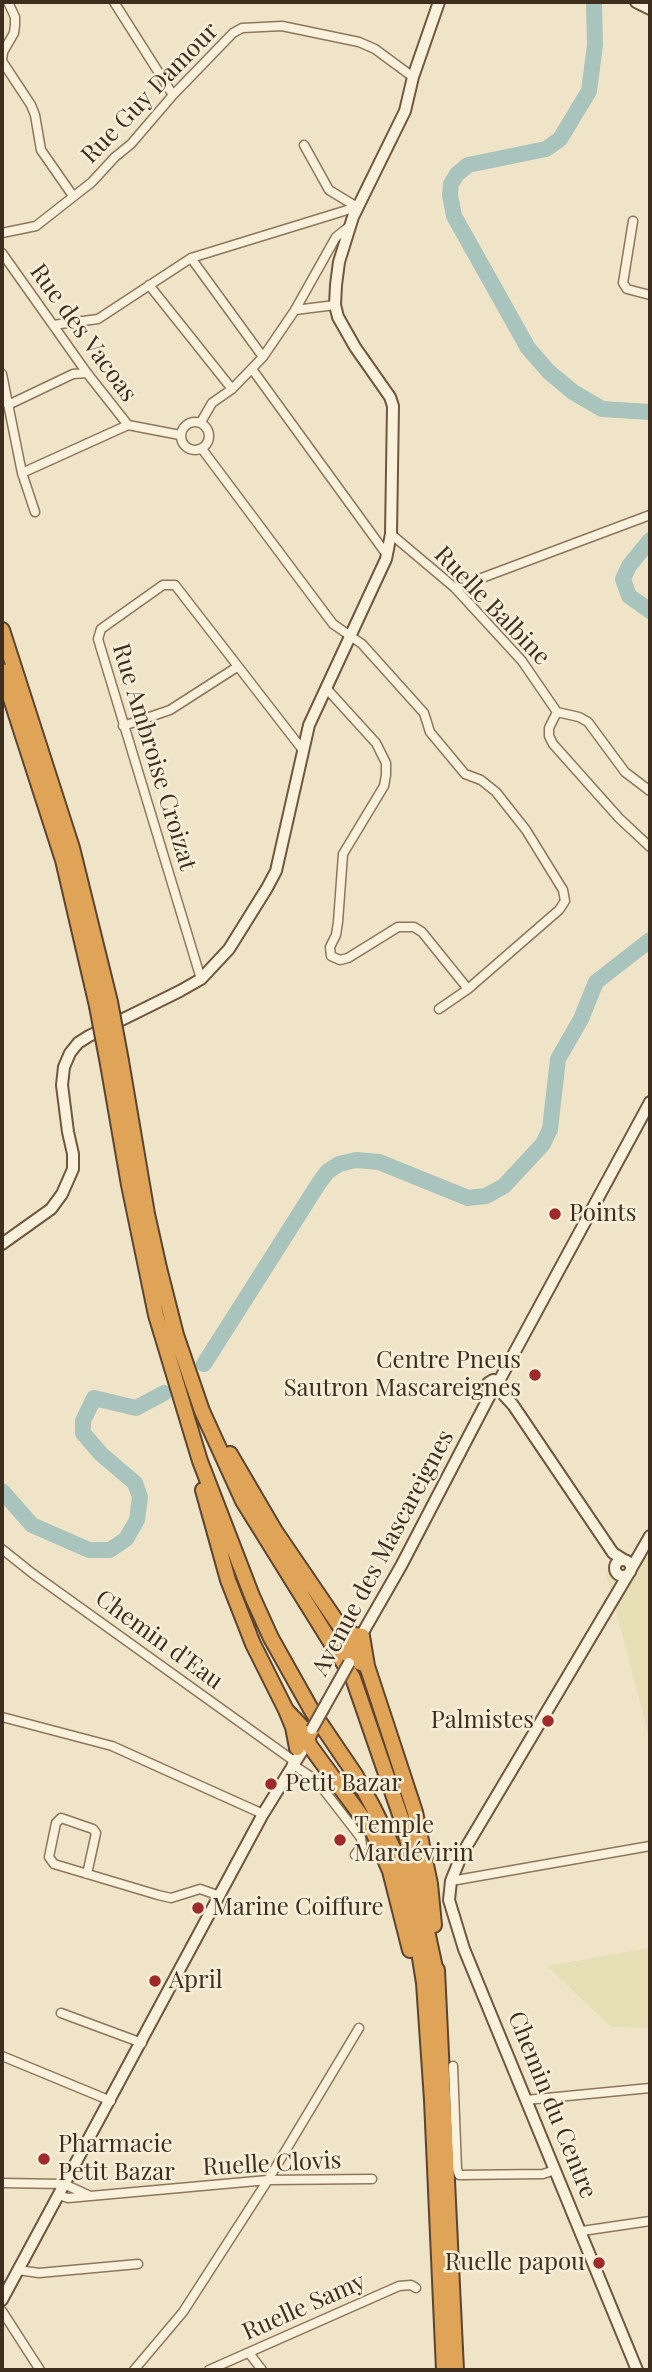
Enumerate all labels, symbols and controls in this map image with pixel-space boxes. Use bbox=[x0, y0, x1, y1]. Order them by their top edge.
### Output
street label: Rue Guy Damour bbox=[75, 17, 225, 169]
street label: Rue des Vacoas bbox=[23, 258, 143, 408]
street label: Ruelle Balbine bbox=[428, 541, 556, 671]
street label: Rue Ambroise Croizat bbox=[106, 640, 202, 874]
place label: Points bbox=[569, 1200, 637, 1228]
marker: Points bbox=[547, 1206, 563, 1222]
place label: Centre Pneus Sautron Mascareignes bbox=[284, 1347, 521, 1403]
marker: Centre Pneus Sautron Mascareignes bbox=[527, 1367, 543, 1383]
street label: Avenue des Mascareignes bbox=[306, 1425, 460, 1681]
street label: Chemin d'Eau bbox=[90, 1584, 228, 1696]
place label: Palmistes bbox=[431, 1707, 534, 1735]
marker: Palmistes bbox=[540, 1713, 556, 1729]
place label: Petit Bazar bbox=[285, 1770, 402, 1798]
marker: Petit Bazar bbox=[263, 1776, 279, 1792]
place label: Temple Mardévirin bbox=[354, 1812, 474, 1868]
marker: Temple Mardévirin bbox=[332, 1832, 348, 1848]
place label: Marine Coiffure bbox=[212, 1894, 384, 1922]
marker: Marine Coiffure bbox=[190, 1900, 206, 1916]
place label: April bbox=[169, 1967, 223, 1995]
marker: April bbox=[147, 1973, 163, 1989]
street label: Chemin du Centre bbox=[501, 2007, 603, 2203]
place label: Pharmacie Petit Bazar bbox=[58, 2131, 175, 2187]
street label: Ruelle Clovis bbox=[202, 2146, 342, 2182]
marker: Pharmacie Petit Bazar bbox=[36, 2151, 52, 2167]
place label: Ruelle papou bbox=[445, 2249, 585, 2277]
marker: Ruelle papou bbox=[591, 2255, 607, 2271]
street label: Ruelle Samy bbox=[238, 2267, 370, 2347]

